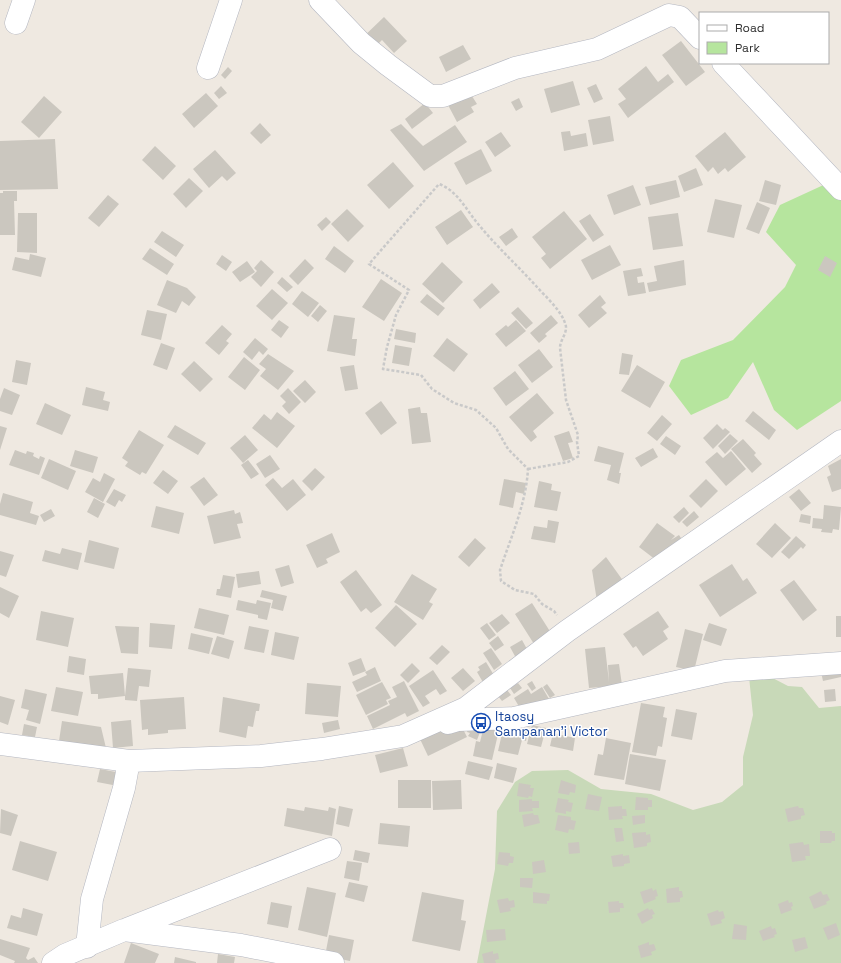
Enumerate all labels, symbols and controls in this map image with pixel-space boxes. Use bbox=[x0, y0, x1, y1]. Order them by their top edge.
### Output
legend bbox=[699, 12, 829, 64]
text: Road bbox=[735, 20, 764, 36]
text: Park bbox=[735, 40, 760, 56]
place label: Itaosy Sampanan'i Victor bbox=[495, 708, 608, 740]
bus stop icon: Itaosy Sampanan'i Victor bbox=[470, 712, 492, 734]

